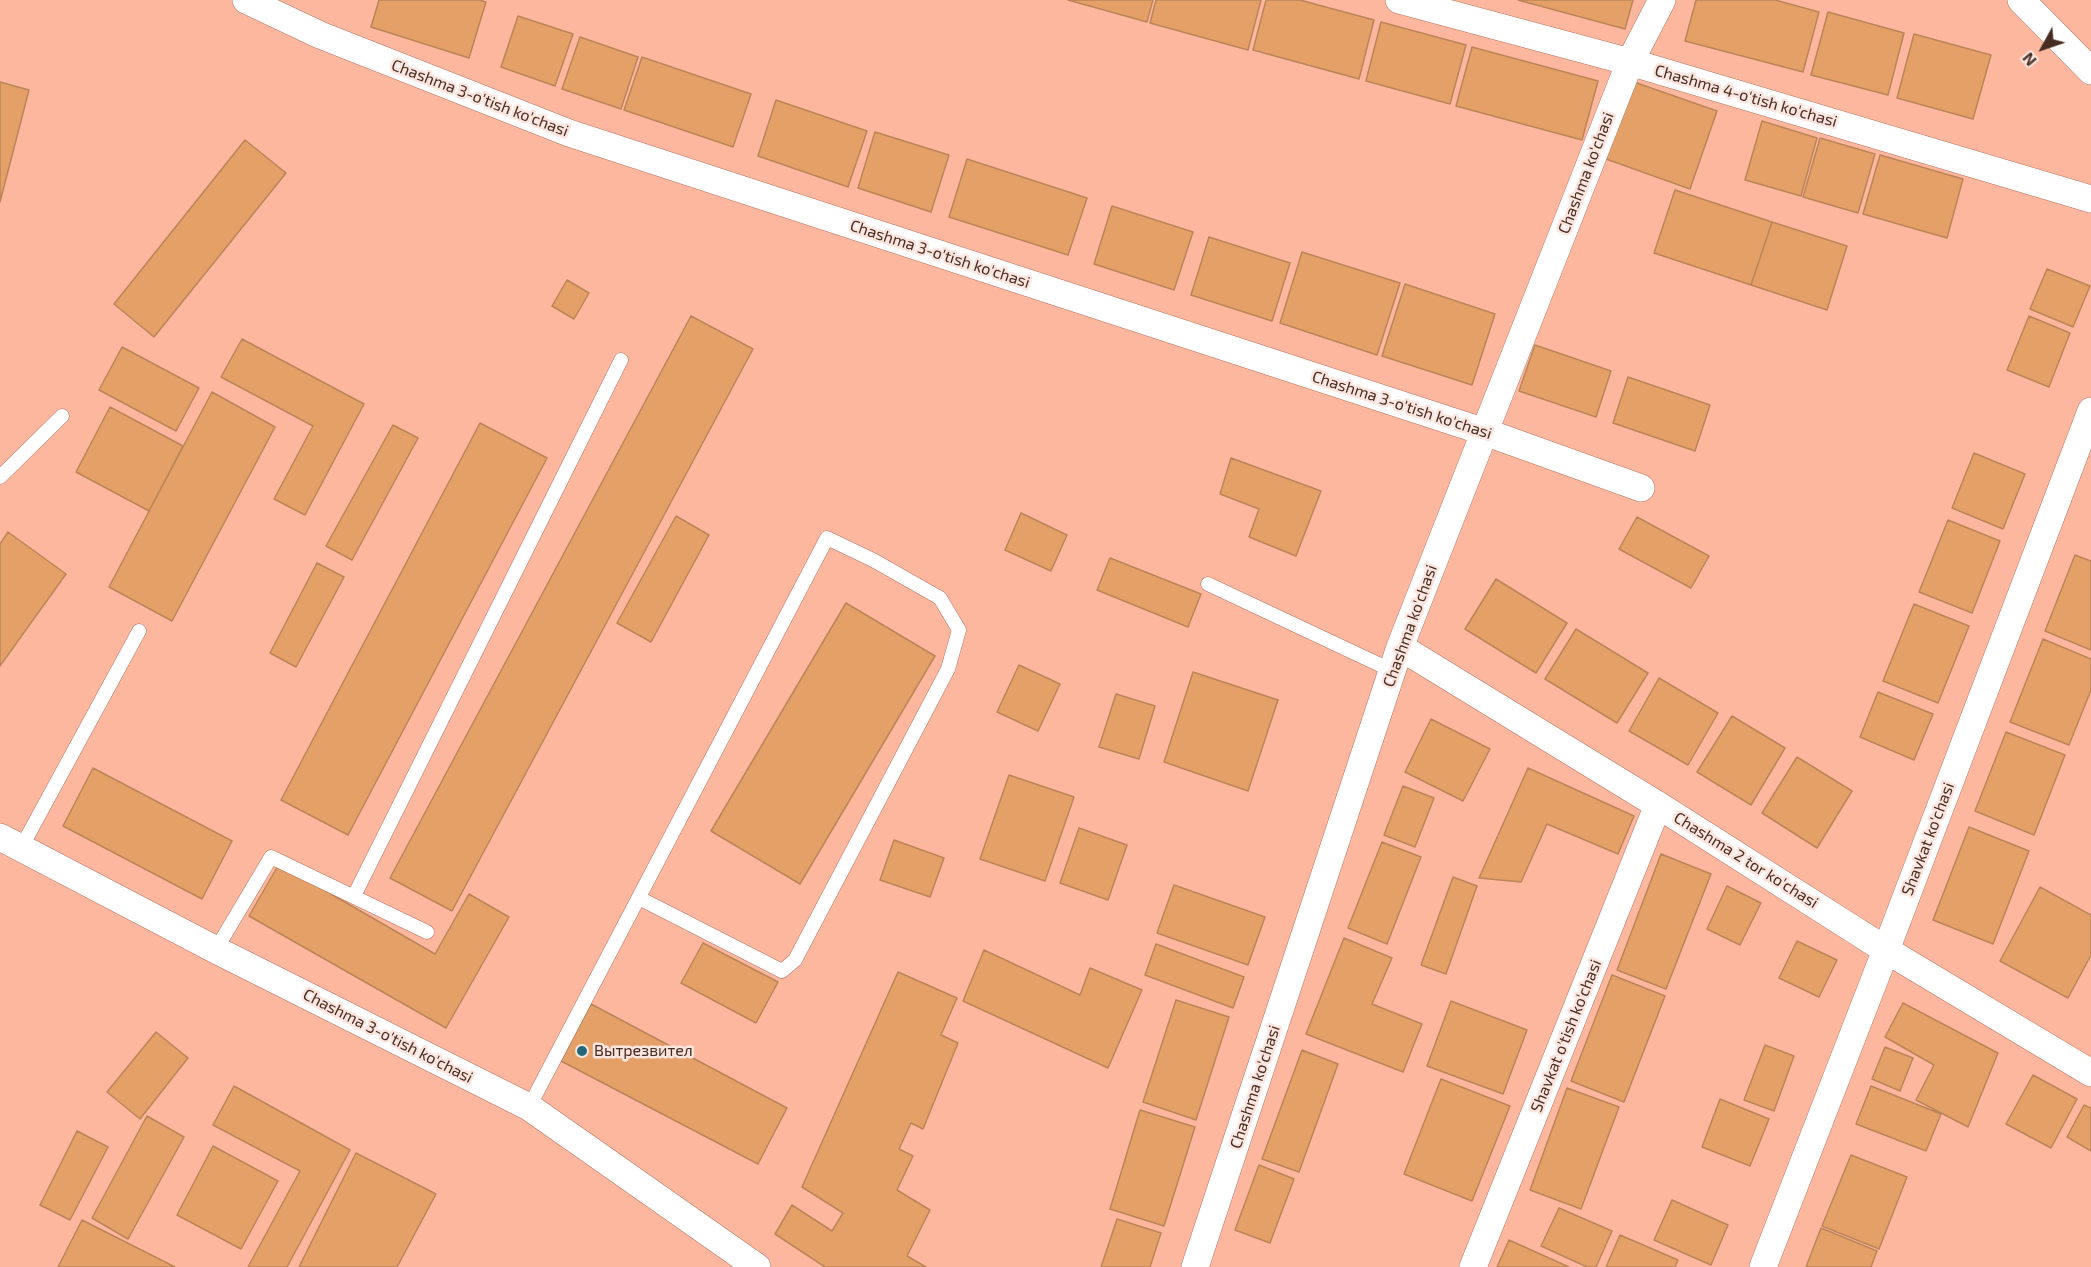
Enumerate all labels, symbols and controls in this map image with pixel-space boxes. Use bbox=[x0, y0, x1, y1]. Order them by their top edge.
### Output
north arrow bbox=[2013, 18, 2073, 78]
text: N bbox=[2018, 49, 2040, 70]
street label: Chashma 3-o'tish ko'chasi bbox=[389, 55, 571, 141]
street label: Chashma 4-o'tish ko'chasi bbox=[1653, 61, 1839, 131]
street label: Chashma ko'chasi bbox=[1554, 109, 1618, 237]
street label: Chashma 3-o'tish ko'chasi bbox=[848, 216, 1032, 292]
street label: Chashma 3-o'tish ko'chasi bbox=[1310, 367, 1494, 443]
street label: Chashma ko'chasi bbox=[1379, 562, 1441, 690]
street label: Shavkat ko'chasi bbox=[1898, 780, 1958, 898]
street label: Chashma 2 tor ko'chasi bbox=[1670, 808, 1822, 912]
street label: Shavkat o'tish ko'chasi bbox=[1527, 957, 1605, 1115]
street label: Chashma 3-o'tish ko'chasi bbox=[300, 985, 476, 1087]
street label: Chashma ko'chasi bbox=[1226, 1023, 1284, 1151]
place label: Вытрезвител bbox=[594, 1041, 693, 1061]
marker: Вытрезвител bbox=[575, 1044, 589, 1058]

